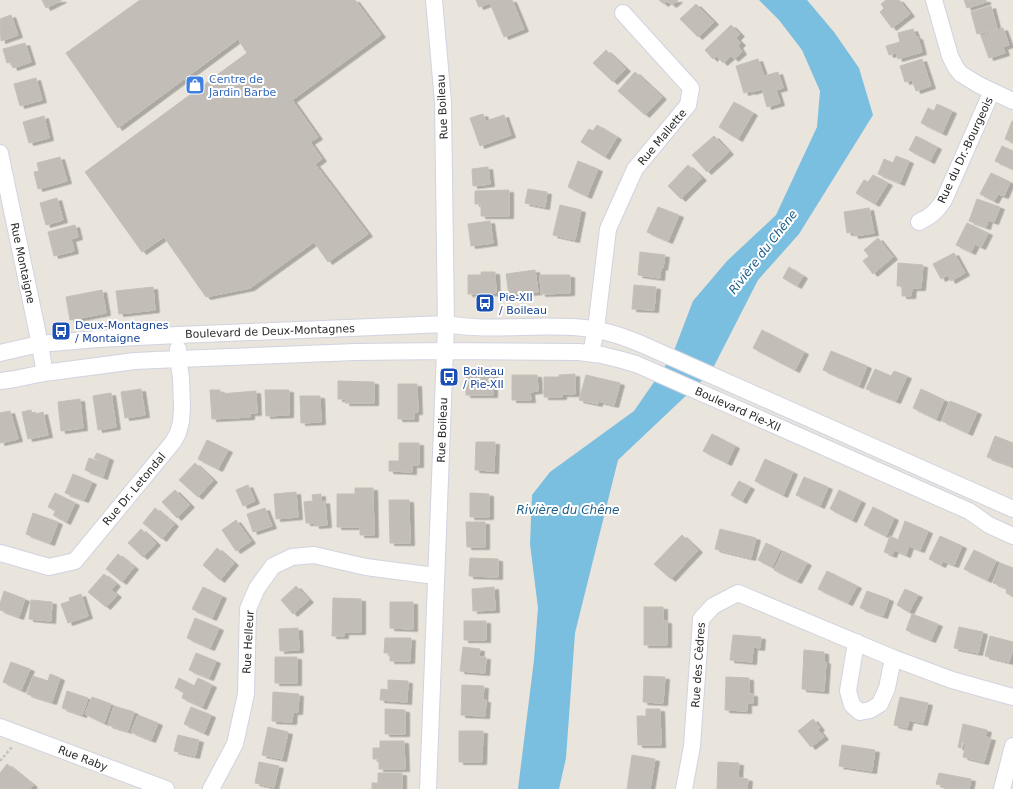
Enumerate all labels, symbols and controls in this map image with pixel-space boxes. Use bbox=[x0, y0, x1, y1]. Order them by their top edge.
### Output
place label: Centre de Jardin Barbe bbox=[208, 73, 277, 99]
shop icon: Centre de Jardin Barbe bbox=[184, 74, 206, 96]
street label: Rue Boileau bbox=[434, 74, 451, 140]
street label: Rue du Dr.-Bourgeois bbox=[935, 95, 996, 205]
street label: Rue Mallette bbox=[635, 107, 690, 168]
water label: Rivière du Chêne bbox=[726, 207, 800, 297]
street label: Rue Montaigne bbox=[8, 221, 37, 305]
place label: Pie-XII / Boileau bbox=[499, 291, 547, 317]
bus stop icon: Pie-XII / Boileau bbox=[474, 292, 496, 314]
place label: Deux-Montagnes / Montaigne bbox=[75, 319, 169, 345]
bus stop icon: Deux-Montagnes / Montaigne bbox=[50, 320, 72, 342]
street label: Boulevard de Deux-Montagnes bbox=[185, 322, 355, 341]
place label: Boileau / Pie-XII bbox=[463, 365, 504, 391]
bus stop icon: Boileau / Pie-XII bbox=[438, 366, 460, 388]
street label: Boulevard Pie-XII bbox=[693, 385, 783, 434]
street label: Rue Boileau bbox=[435, 397, 450, 463]
street label: Rue Dr. Letondal bbox=[100, 450, 169, 528]
water label: Rivière du Chêne bbox=[516, 503, 620, 517]
street label: Rue Helleur bbox=[240, 609, 257, 674]
street label: Rue des Cèdres bbox=[689, 622, 708, 708]
street label: Rue Raby bbox=[56, 743, 110, 774]

